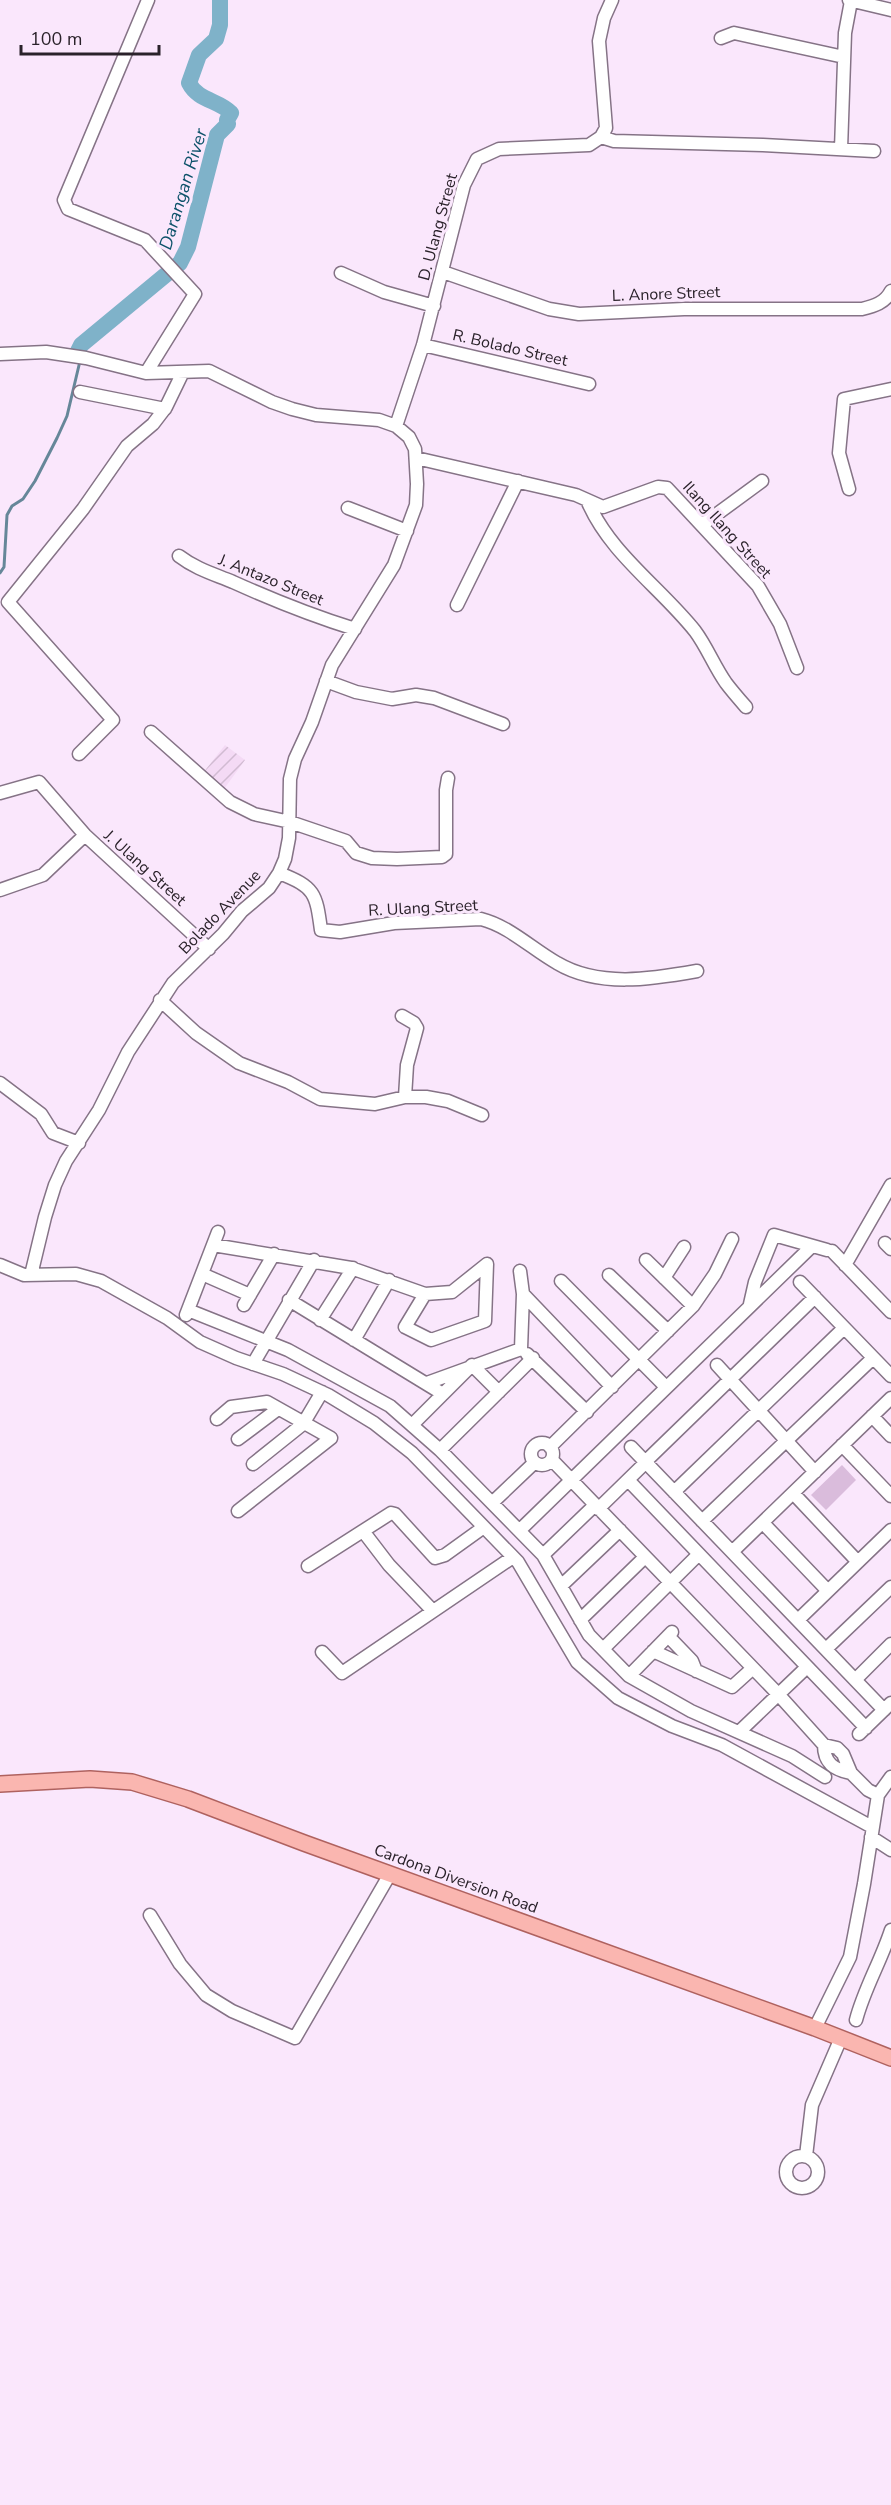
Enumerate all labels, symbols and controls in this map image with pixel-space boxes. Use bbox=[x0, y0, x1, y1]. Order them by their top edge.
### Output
scale bar bbox=[21, 18, 159, 56]
text: 100 m bbox=[30, 27, 82, 51]
water label: Darangan River bbox=[153, 125, 213, 252]
street label: D. Ulang Street bbox=[413, 171, 463, 283]
street label: L. Anore Street bbox=[612, 281, 721, 307]
street label: R. Bolado Street bbox=[450, 324, 570, 372]
street label: Ilang Ilang Street bbox=[678, 477, 777, 584]
street label: J. Antazo Street bbox=[214, 549, 327, 611]
street label: J. Ulang Street bbox=[98, 824, 191, 911]
street label: Bolado Avenue bbox=[174, 865, 266, 959]
street label: R. Ulang Street bbox=[368, 894, 479, 922]
street label: Cardona Diversion Road bbox=[371, 1839, 541, 1919]

